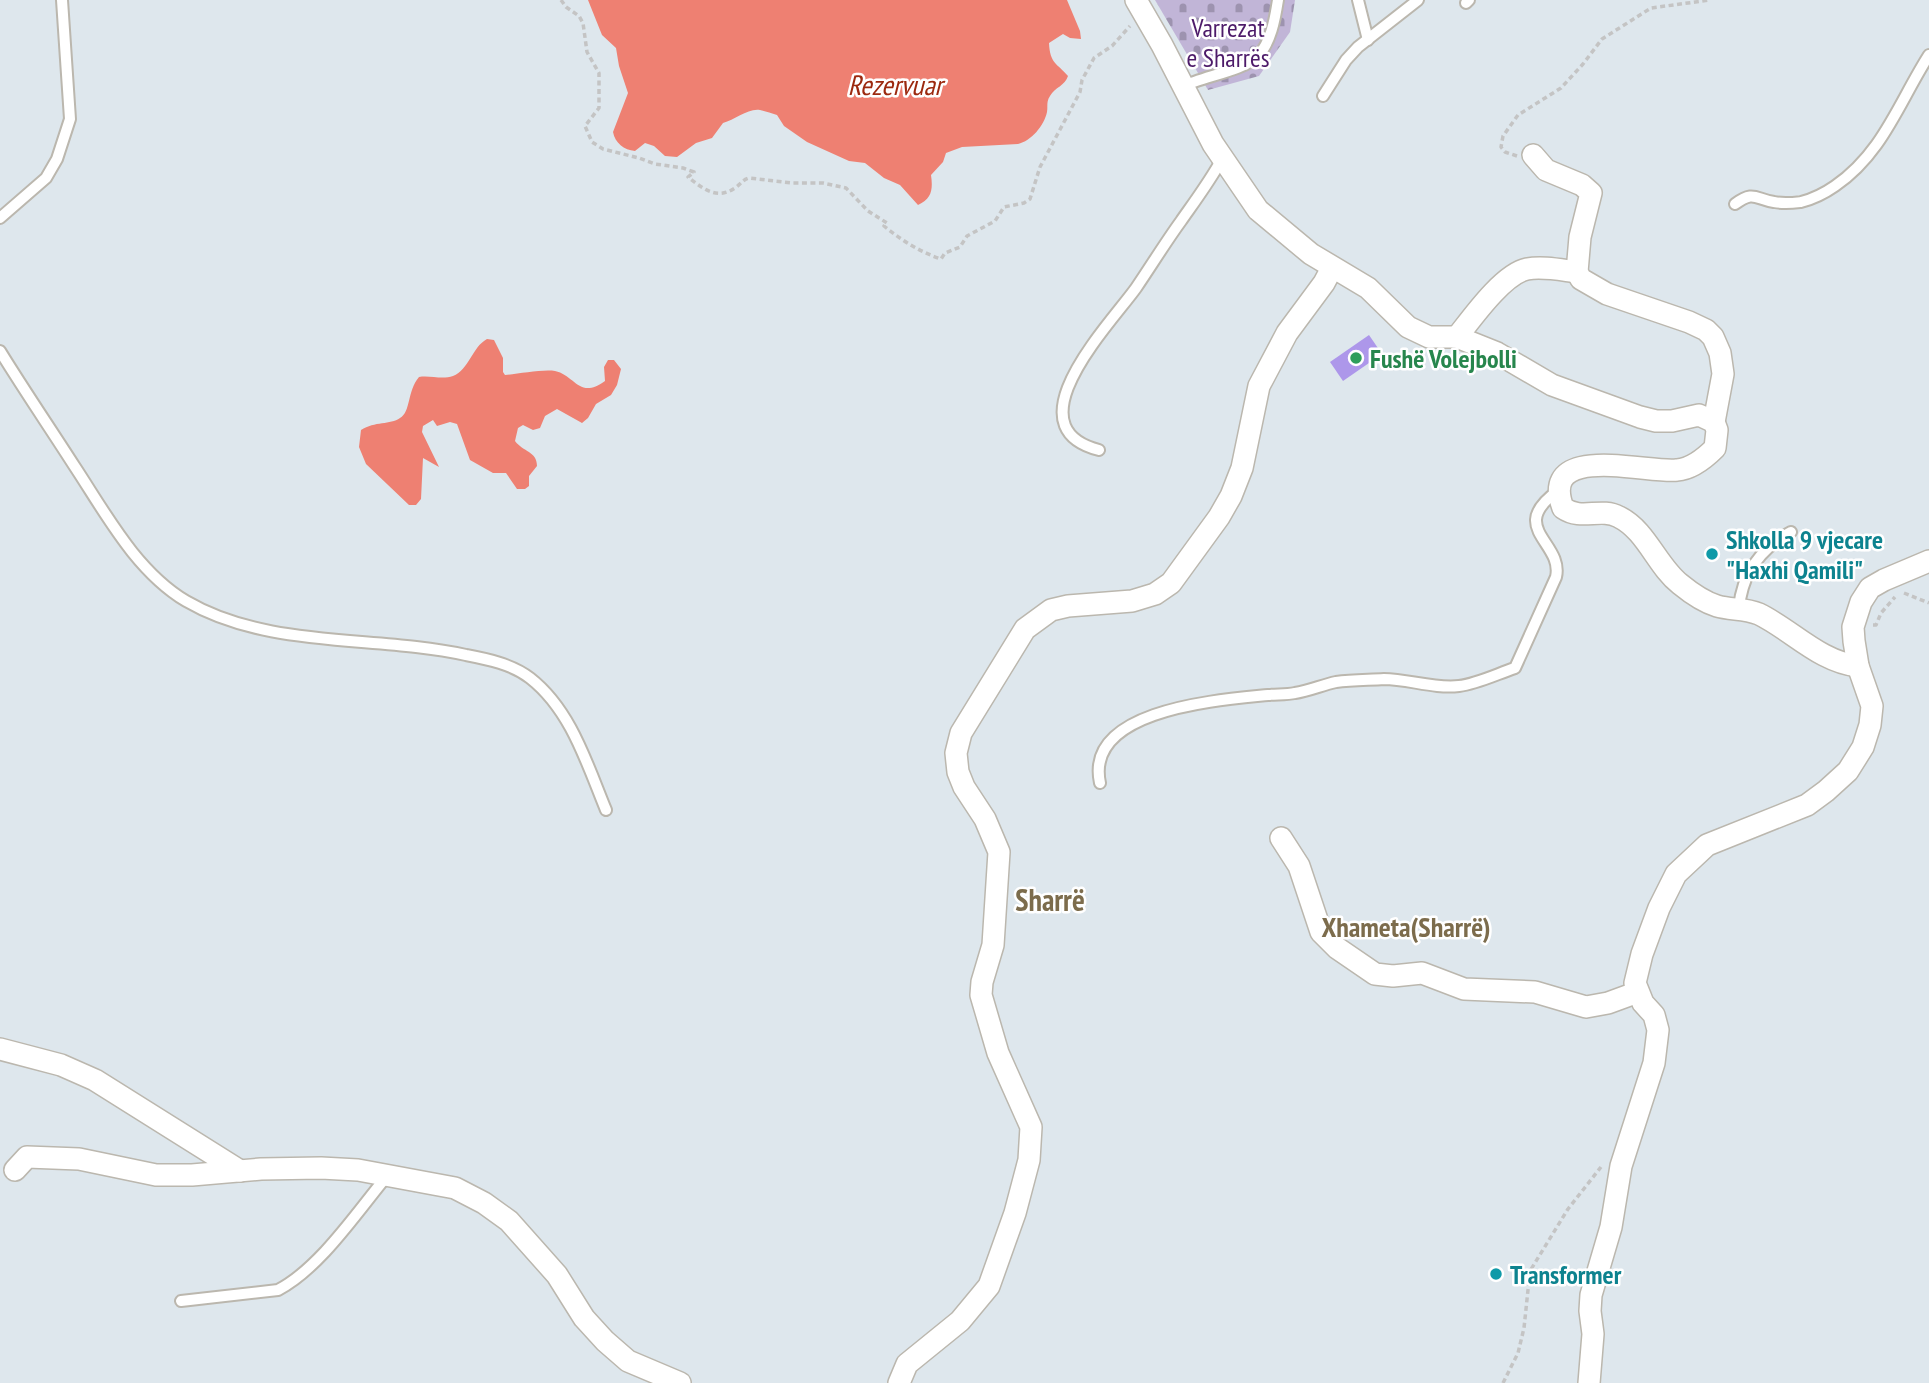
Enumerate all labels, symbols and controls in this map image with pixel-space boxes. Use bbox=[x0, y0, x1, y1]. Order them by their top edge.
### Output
park label: Varrezat e Sharrës bbox=[1187, 11, 1270, 74]
water label: Rezervuar bbox=[848, 66, 947, 103]
place label: Fushë Volejbolli bbox=[1370, 342, 1517, 375]
marker: Fushë Volejbolli bbox=[1348, 350, 1364, 366]
place label: Shkolla 9 vjecare "Haxhi Qamili" bbox=[1726, 523, 1883, 586]
marker: Shkolla 9 vjecare "Haxhi Qamili" bbox=[1704, 546, 1720, 562]
district label: Sharrë bbox=[1015, 880, 1085, 919]
district label: Xhameta(Sharrë) bbox=[1321, 908, 1491, 945]
place label: Transformer bbox=[1510, 1258, 1622, 1291]
marker: Transformer bbox=[1488, 1266, 1504, 1282]

